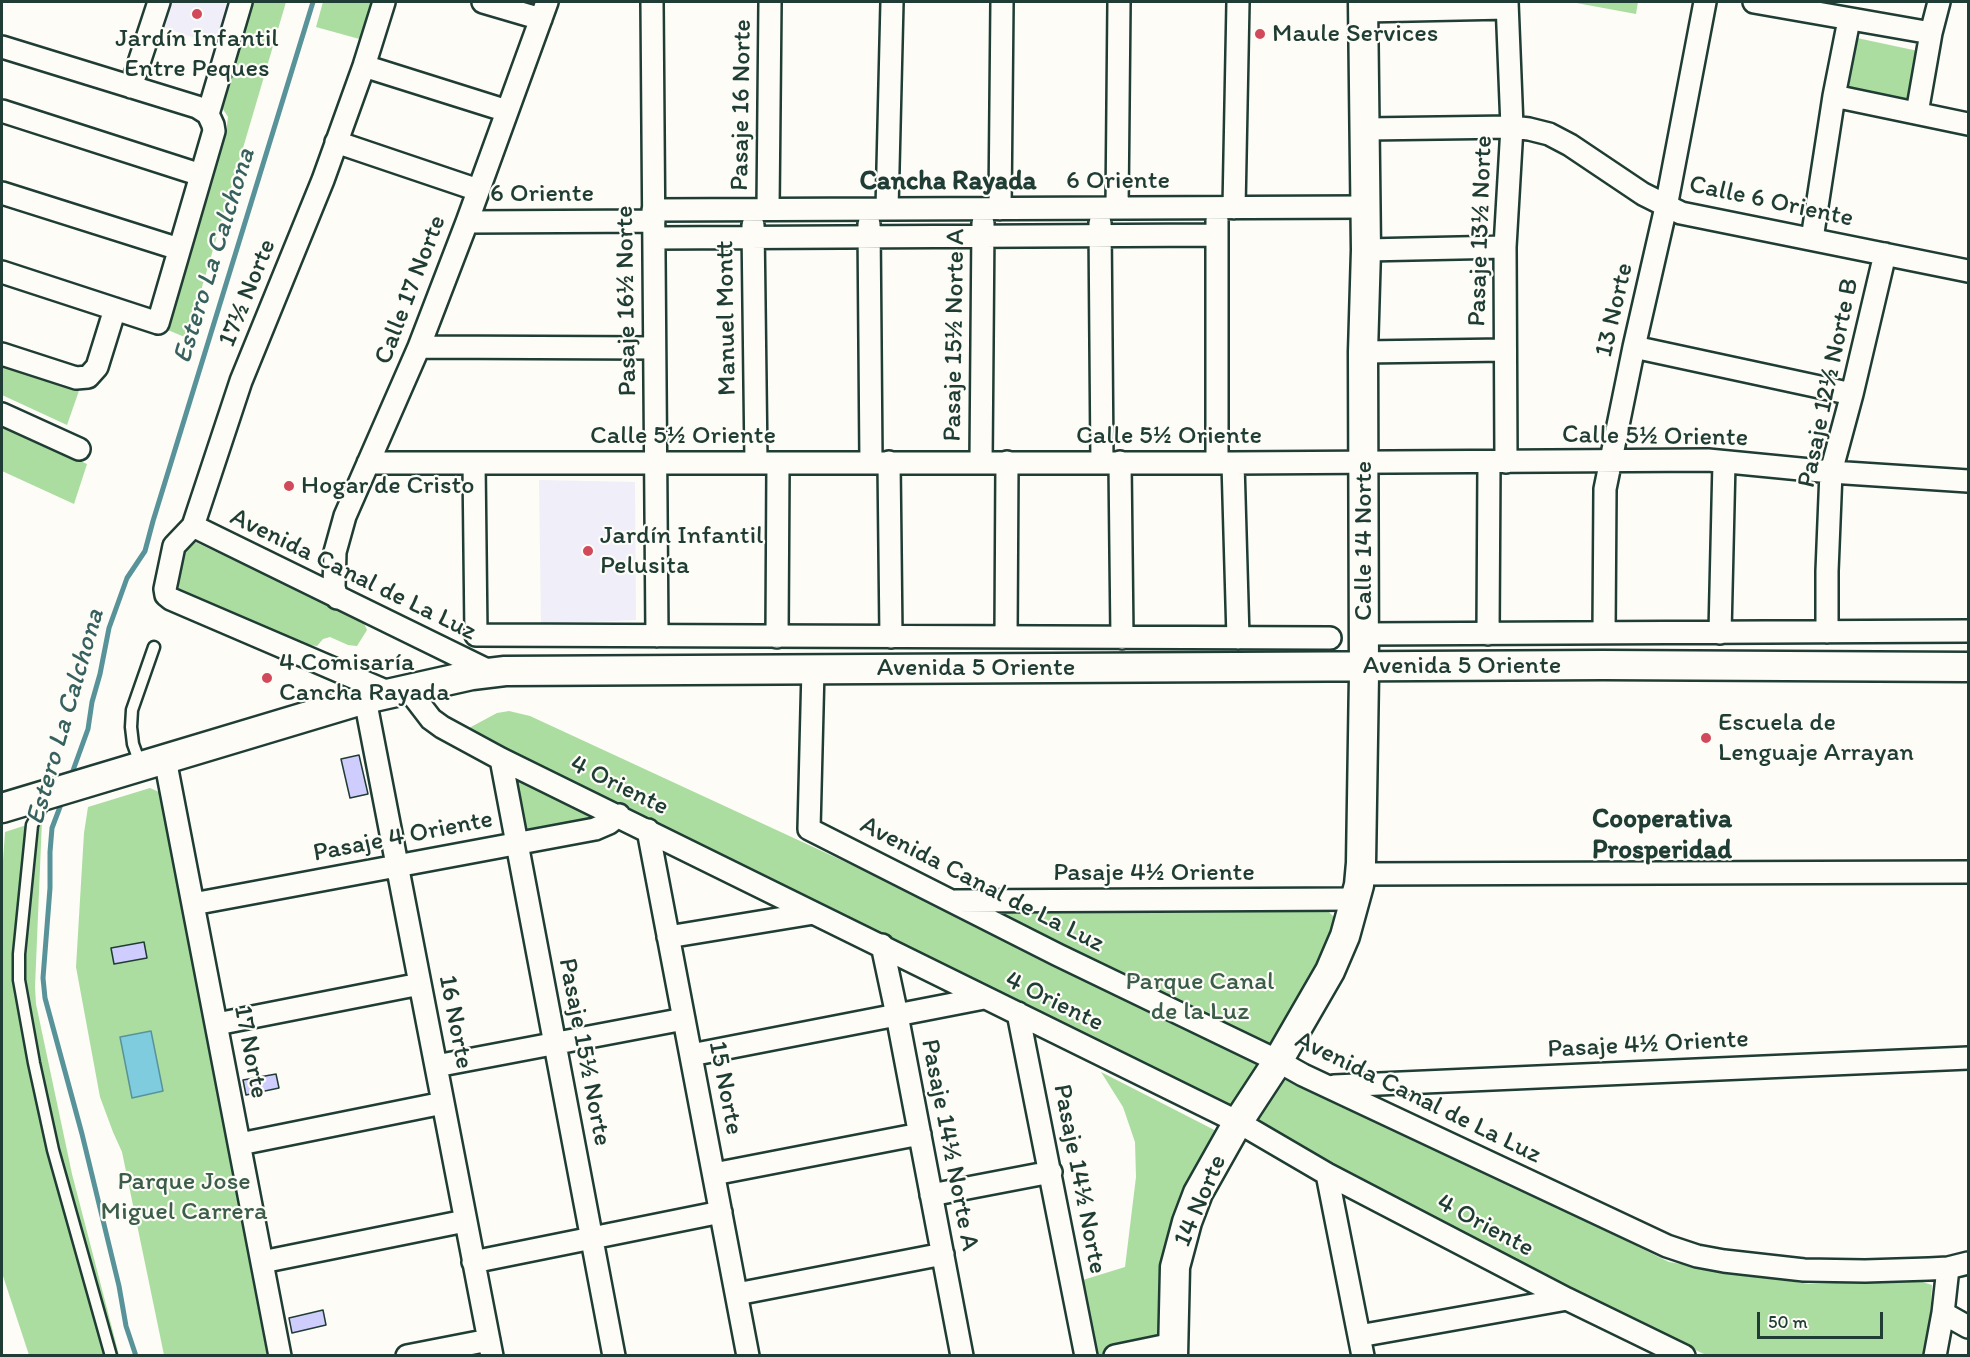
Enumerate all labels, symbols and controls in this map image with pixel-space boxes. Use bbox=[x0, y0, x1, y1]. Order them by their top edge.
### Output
marker: Jardín Infantil Entre Peques bbox=[190, 7, 204, 21]
place label: Maule Services bbox=[1272, 18, 1438, 50]
street label: Pasaje 16 Norte bbox=[725, 19, 759, 191]
place label: Jardín Infantil Entre Peques bbox=[115, 23, 279, 84]
marker: Maule Services bbox=[1253, 27, 1267, 41]
street label: Pasaje 13½ Norte bbox=[1462, 135, 1500, 327]
water label: Estero La Calchona bbox=[167, 145, 263, 367]
street label: 6 Oriente bbox=[1066, 165, 1170, 197]
district label: Cancha Rayada bbox=[859, 166, 1037, 198]
street label: Calle 6 Oriente bbox=[1686, 169, 1856, 235]
street label: 6 Oriente bbox=[490, 178, 594, 210]
street label: Pasaje 16½ Norte bbox=[610, 205, 644, 397]
street label: Calle 17 Norte bbox=[368, 211, 454, 369]
street label: Pasaje 15½ Norte A bbox=[938, 228, 972, 442]
street label: 17½ Norte bbox=[212, 235, 284, 351]
street label: Manuel Montt bbox=[710, 240, 744, 396]
street label: 13 Norte bbox=[1589, 260, 1641, 360]
street label: Pasaje 12½ Norte B bbox=[1792, 275, 1866, 491]
street label: Calle 5½ Oriente bbox=[590, 420, 776, 452]
street label: Calle 5½ Oriente bbox=[1076, 420, 1262, 452]
street label: Calle 5½ Oriente bbox=[1562, 420, 1748, 454]
street label: Calle 14 Norte bbox=[1348, 461, 1380, 621]
place label: Hogar de Cristo bbox=[301, 470, 475, 502]
marker: Hogar de Cristo bbox=[282, 479, 296, 493]
street label: Avenida Canal de La Luz bbox=[225, 502, 481, 648]
place label: Jardín Infantil Pelusita bbox=[600, 520, 763, 582]
marker: Jardín Infantil Pelusita bbox=[581, 544, 595, 558]
water label: Estero La Calchona bbox=[20, 605, 112, 829]
place label: 4 Comisaría Cancha Rayada bbox=[279, 647, 450, 708]
street label: Avenida 5 Oriente bbox=[1363, 650, 1561, 682]
street label: Avenida 5 Oriente bbox=[877, 652, 1075, 684]
marker: 4 Comisaría Cancha Rayada bbox=[260, 671, 274, 685]
place label: Escuela de Lenguaje Arrayan bbox=[1718, 707, 1914, 768]
marker: Escuela de Lenguaje Arrayan bbox=[1699, 731, 1713, 745]
street label: 4 Oriente bbox=[565, 749, 673, 823]
street label: Pasaje 4 Oriente bbox=[310, 804, 496, 870]
district label: Cooperativa Prosperidad bbox=[1592, 804, 1732, 867]
street label: Avenida Canal de La Luz bbox=[855, 810, 1109, 960]
street label: Pasaje 4½ Oriente bbox=[1053, 857, 1255, 889]
street label: Pasaje 15½ Norte bbox=[550, 955, 618, 1149]
street label: 4 Oriente bbox=[1000, 965, 1108, 1039]
park label: Parque Canal de la Luz bbox=[1126, 966, 1274, 1028]
street label: 16 Norte bbox=[431, 972, 479, 1072]
street label: 17 Norte bbox=[226, 1003, 274, 1101]
street label: Pasaje 4½ Oriente bbox=[1546, 1024, 1750, 1066]
street label: Avenida Canal de La Luz bbox=[1290, 1025, 1546, 1171]
street label: Pasaje 14½ Norte A bbox=[913, 1036, 985, 1254]
street label: 15 Norte bbox=[701, 1038, 749, 1138]
street label: Pasaje 14½ Norte bbox=[1045, 1081, 1113, 1277]
street label: 14 Norte bbox=[1168, 1150, 1234, 1252]
park label: Parque Jose Miguel Carrera bbox=[101, 1166, 267, 1228]
street label: 4 Oriente bbox=[1431, 1187, 1539, 1265]
scale bar bbox=[1760, 1300, 1886, 1338]
text: 50 m bbox=[1768, 1311, 1808, 1333]

